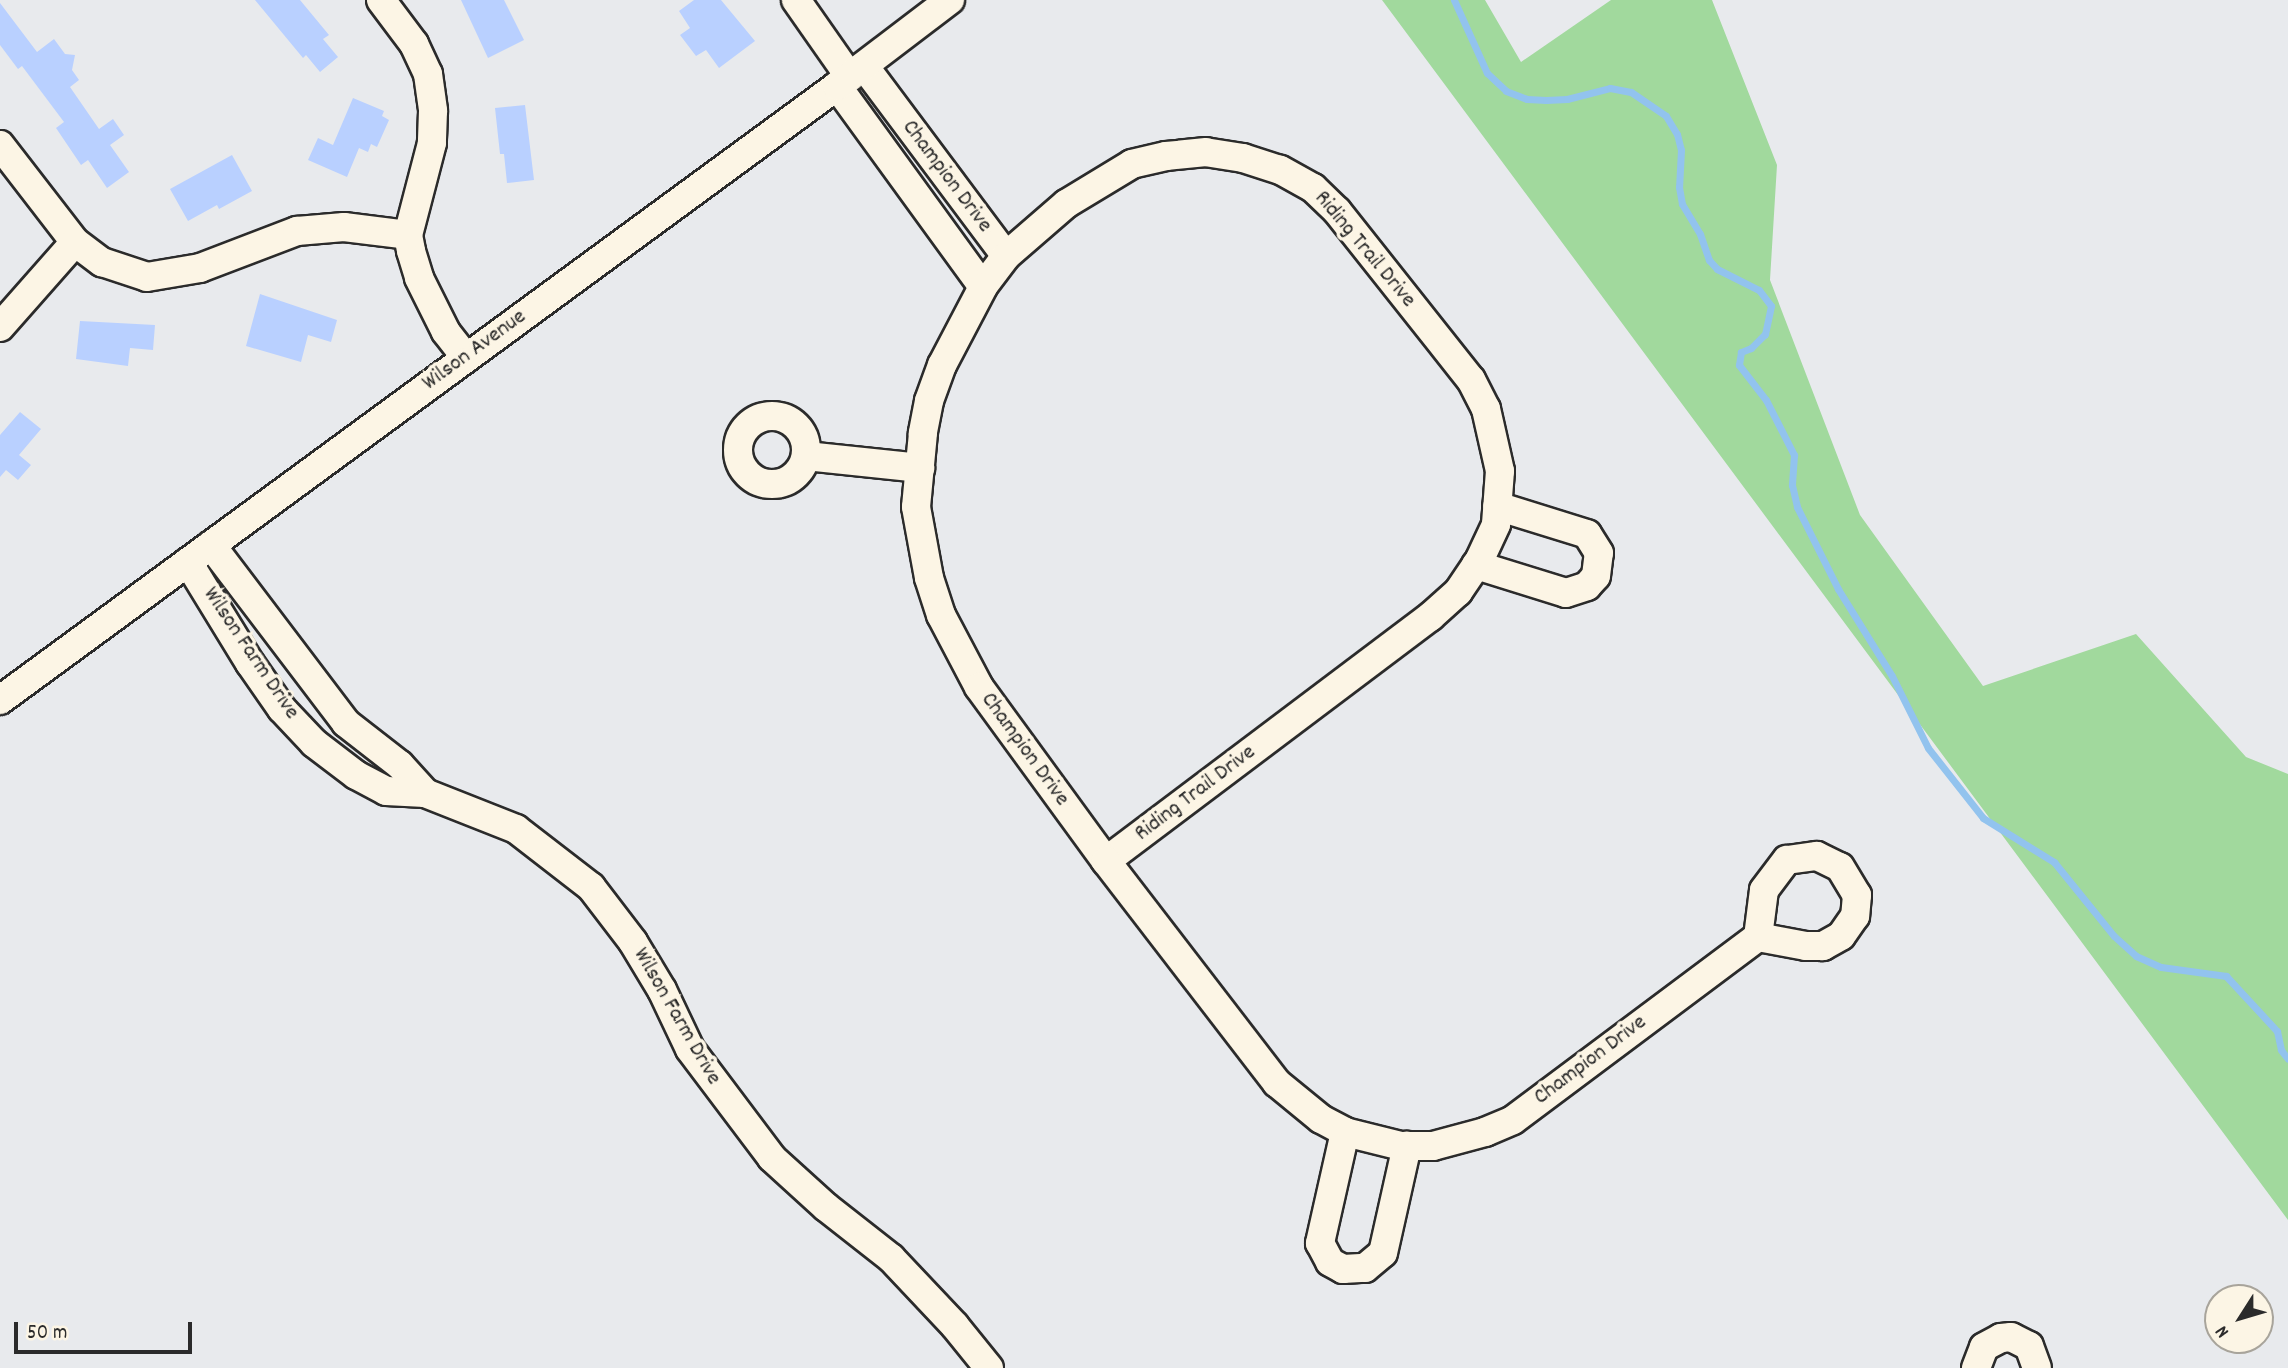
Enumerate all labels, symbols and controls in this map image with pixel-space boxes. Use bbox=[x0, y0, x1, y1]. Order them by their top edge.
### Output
street label: Champion Drive bbox=[895, 115, 997, 239]
street label: Riding Trail Drive bbox=[1307, 186, 1421, 314]
street label: Wilson Avenue bbox=[418, 304, 532, 398]
street label: Wilson Farm Drive bbox=[196, 583, 304, 725]
street label: Champion Drive bbox=[974, 688, 1074, 812]
street label: Riding Trail Drive bbox=[1130, 740, 1262, 848]
street label: Wilson Farm Drive bbox=[626, 944, 726, 1090]
street label: Champion Drive bbox=[1529, 1010, 1653, 1112]
north arrow bbox=[2204, 1284, 2274, 1354]
scale bar bbox=[18, 1308, 196, 1352]
text: 50 m bbox=[27, 1319, 67, 1349]
text: N bbox=[2210, 1319, 2237, 1343]

